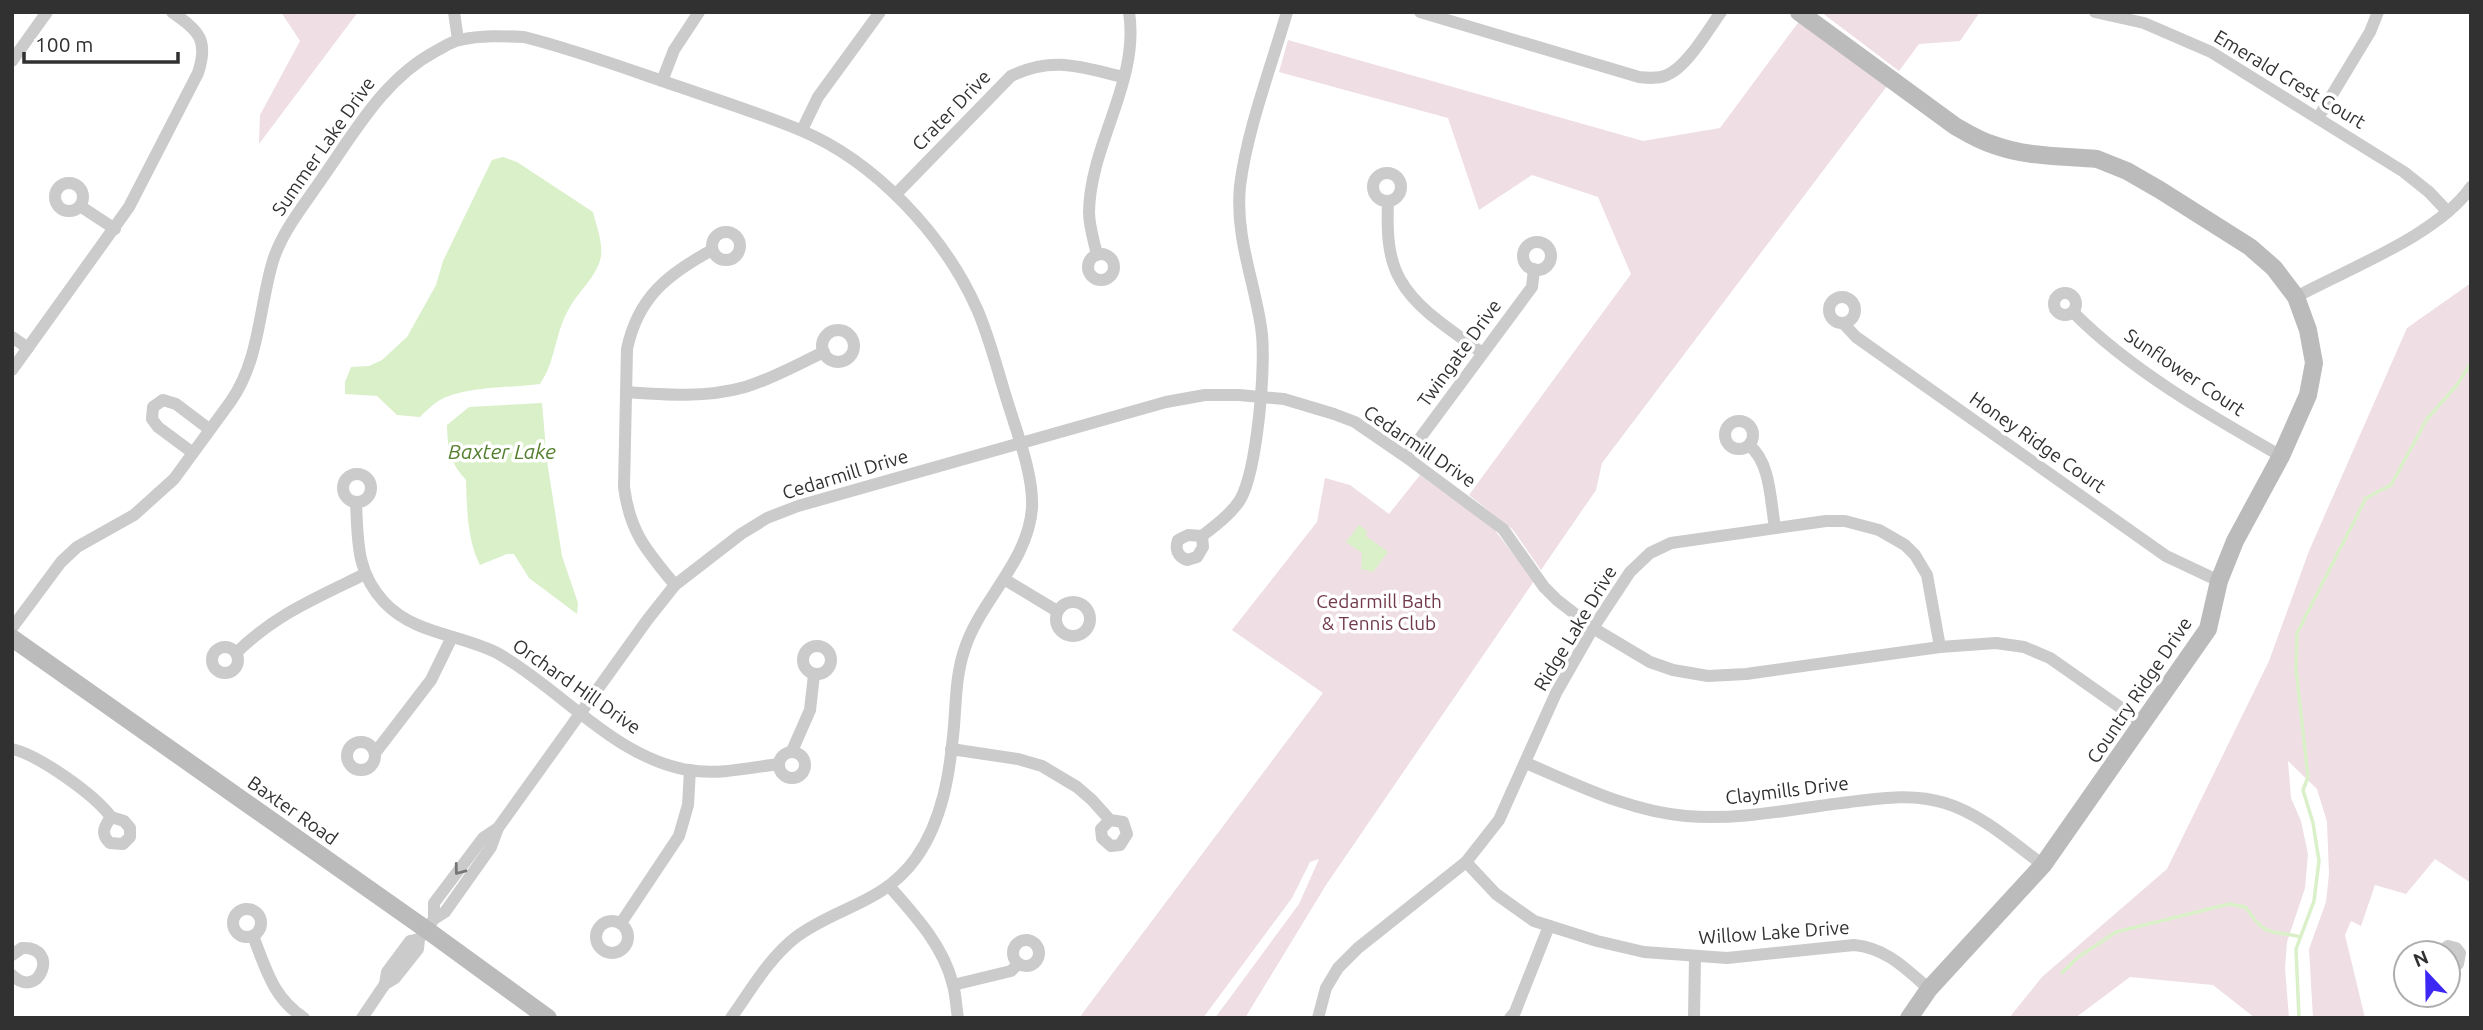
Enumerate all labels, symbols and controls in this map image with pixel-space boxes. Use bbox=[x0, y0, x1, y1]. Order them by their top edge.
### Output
scale bar bbox=[24, 21, 178, 65]
street label: Emerald Crest Court bbox=[2210, 25, 2370, 133]
text: 100 m bbox=[35, 32, 93, 56]
street label: Crater Drive bbox=[907, 65, 995, 155]
street label: Summer Lake Drive bbox=[267, 72, 379, 220]
street label: Twingate Drive bbox=[1413, 295, 1505, 411]
street label: Sunflower Court bbox=[2121, 324, 2250, 421]
street label: Honey Ridge Court bbox=[1966, 387, 2111, 497]
street label: Cedarmill Drive bbox=[1360, 400, 1480, 492]
water label: Baxter Lake bbox=[448, 439, 556, 463]
street label: Cedarmill Drive bbox=[779, 444, 911, 504]
street label: Ridge Lake Drive bbox=[1529, 562, 1621, 694]
park label: Cedarmill Bath & Tennis Club bbox=[1316, 590, 1442, 634]
street label: Country Ridge Drive bbox=[2082, 613, 2196, 767]
street label: Orchard Hill Drive bbox=[509, 634, 645, 738]
street label: Baxter Road bbox=[244, 771, 342, 849]
street label: Claymills Drive bbox=[1724, 772, 1850, 808]
one-way arrow bbox=[455, 862, 467, 875]
street label: Willow Lake Drive bbox=[1698, 916, 1850, 948]
north arrow bbox=[2392, 939, 2462, 1009]
text: N bbox=[2410, 945, 2431, 971]

